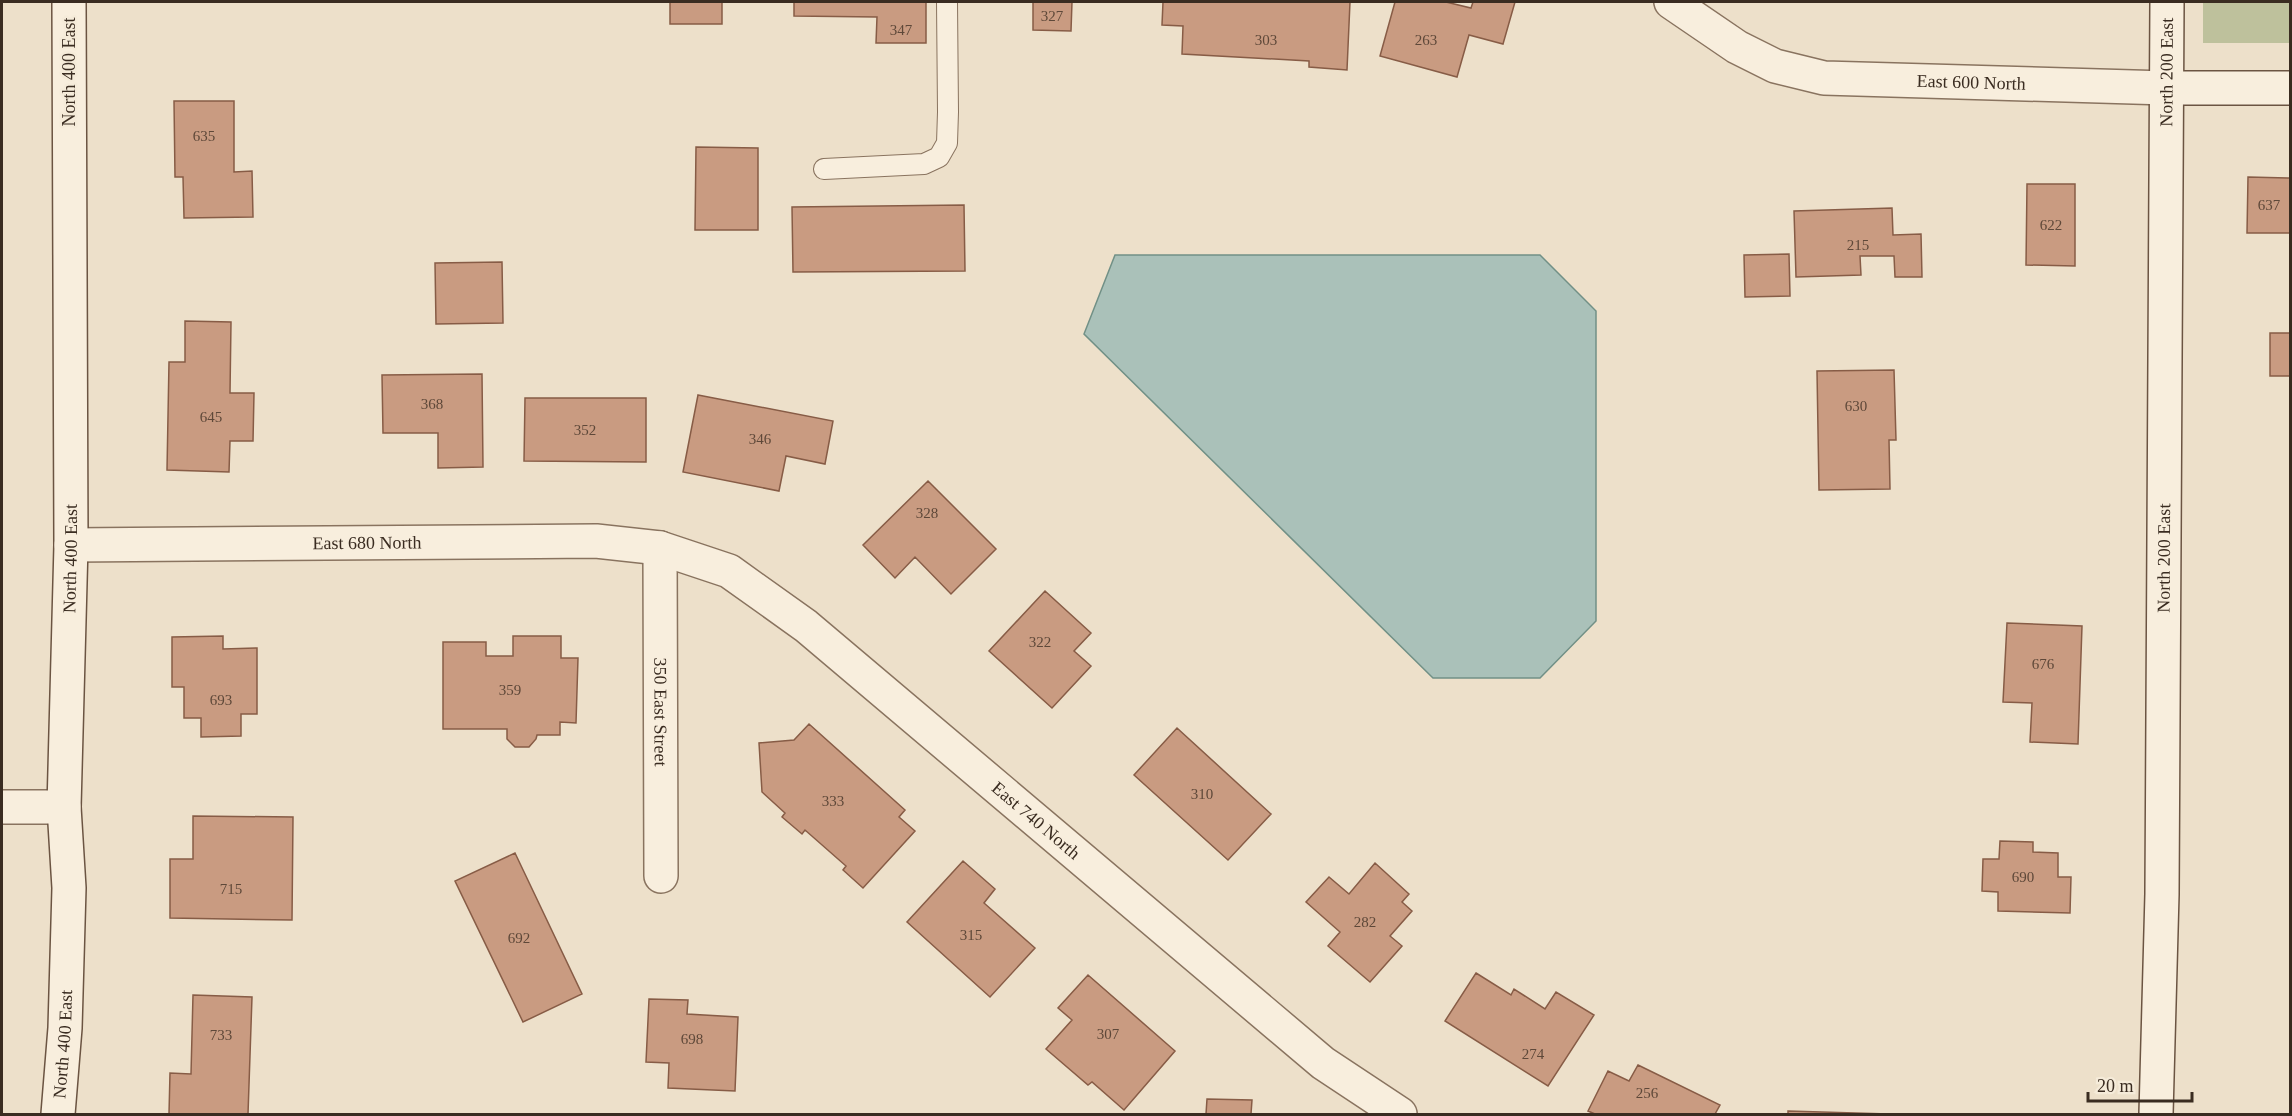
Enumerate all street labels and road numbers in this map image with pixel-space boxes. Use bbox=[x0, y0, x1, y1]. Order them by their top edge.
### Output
street label: North 400 East bbox=[59, 18, 79, 126]
street label: North 200 East bbox=[2156, 18, 2177, 127]
street label: East 600 North bbox=[1916, 71, 2026, 94]
street label: North 400 East bbox=[59, 504, 81, 613]
street label: North 200 East bbox=[2154, 504, 2174, 613]
street label: East 680 North bbox=[312, 532, 422, 553]
street label: 350 East Street bbox=[650, 657, 671, 767]
street label: East 740 North bbox=[988, 778, 1084, 863]
street label: North 400 East bbox=[49, 989, 76, 1099]

